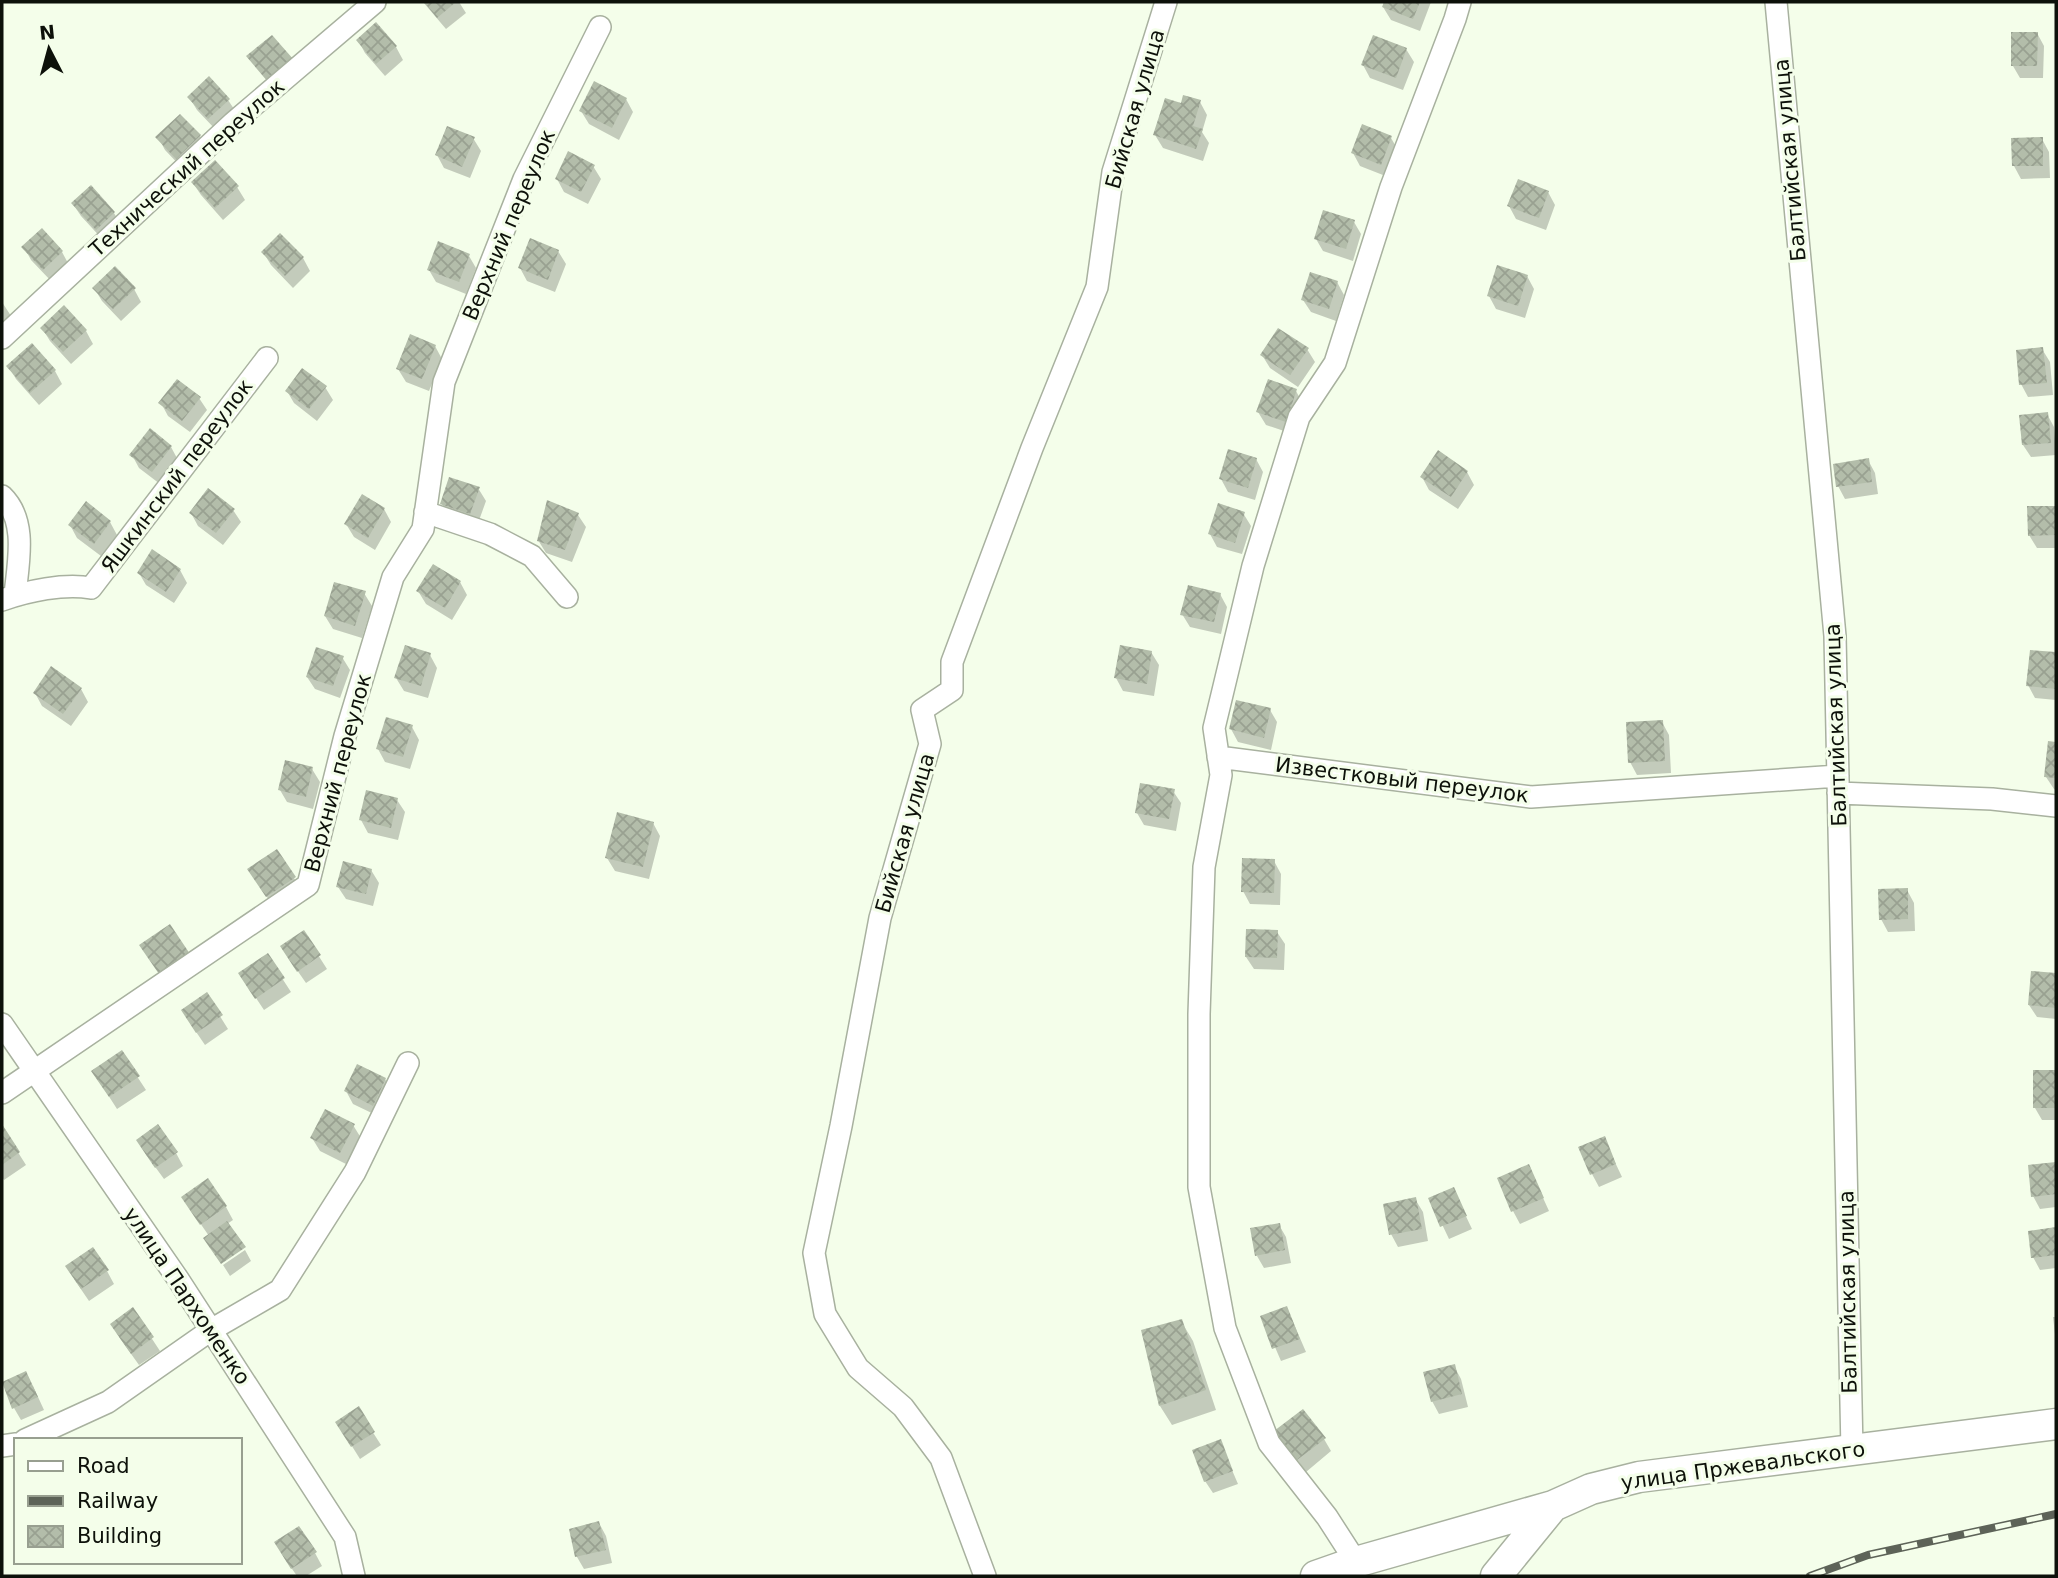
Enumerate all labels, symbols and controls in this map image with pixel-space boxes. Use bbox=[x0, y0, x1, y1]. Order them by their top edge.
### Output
north arrow bbox=[14, 14, 84, 84]
text: N bbox=[38, 20, 56, 44]
street label: Бийская улица bbox=[1101, 26, 1169, 192]
street label: Балтийская улица bbox=[1769, 58, 1811, 262]
street label: Технический переулок bbox=[84, 74, 289, 262]
street label: Верхний переулок bbox=[458, 126, 560, 324]
street label: Яшкинский переулок bbox=[96, 374, 258, 578]
street label: Балтийская улица bbox=[1820, 623, 1852, 827]
street label: Верхний переулок bbox=[300, 671, 376, 875]
street label: Бийская улица bbox=[871, 750, 939, 916]
street label: Известковый переулок bbox=[1274, 753, 1530, 807]
street label: Балтийская улица bbox=[1834, 1190, 1862, 1394]
street label: улица Пархоменко bbox=[119, 1203, 255, 1389]
street label: улица Пржевальского bbox=[1619, 1437, 1867, 1495]
legend bbox=[14, 1438, 242, 1564]
text: Road bbox=[77, 1454, 130, 1478]
text: Railway bbox=[77, 1489, 158, 1513]
text: Building bbox=[77, 1524, 162, 1548]

